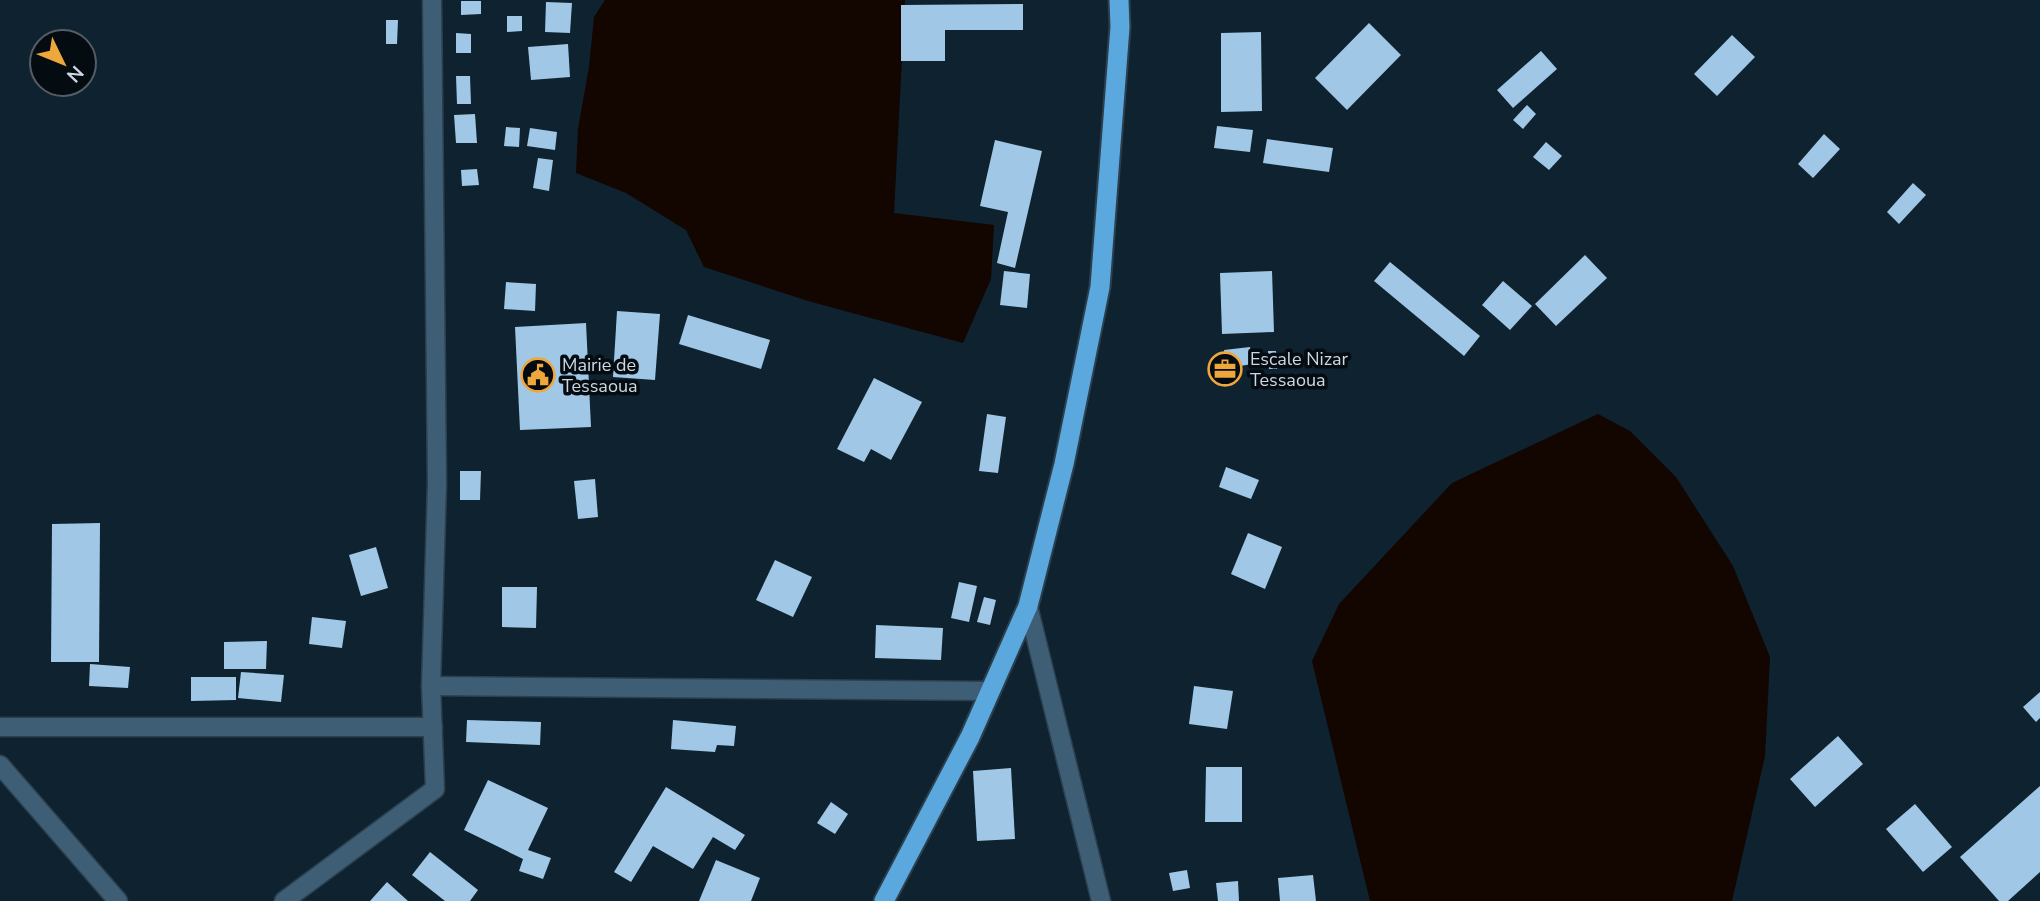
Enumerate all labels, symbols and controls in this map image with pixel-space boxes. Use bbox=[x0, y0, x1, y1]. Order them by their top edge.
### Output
north arrow bbox=[28, 28, 98, 98]
text: N bbox=[60, 60, 89, 88]
place label: Escale Nizar Tessaoua bbox=[1250, 347, 1349, 392]
office icon: Escale Nizar Tessaoua bbox=[1206, 350, 1244, 388]
place label: Mairie de Tessaoua bbox=[562, 353, 638, 398]
public building icon: Mairie de Tessaoua bbox=[519, 356, 557, 394]

